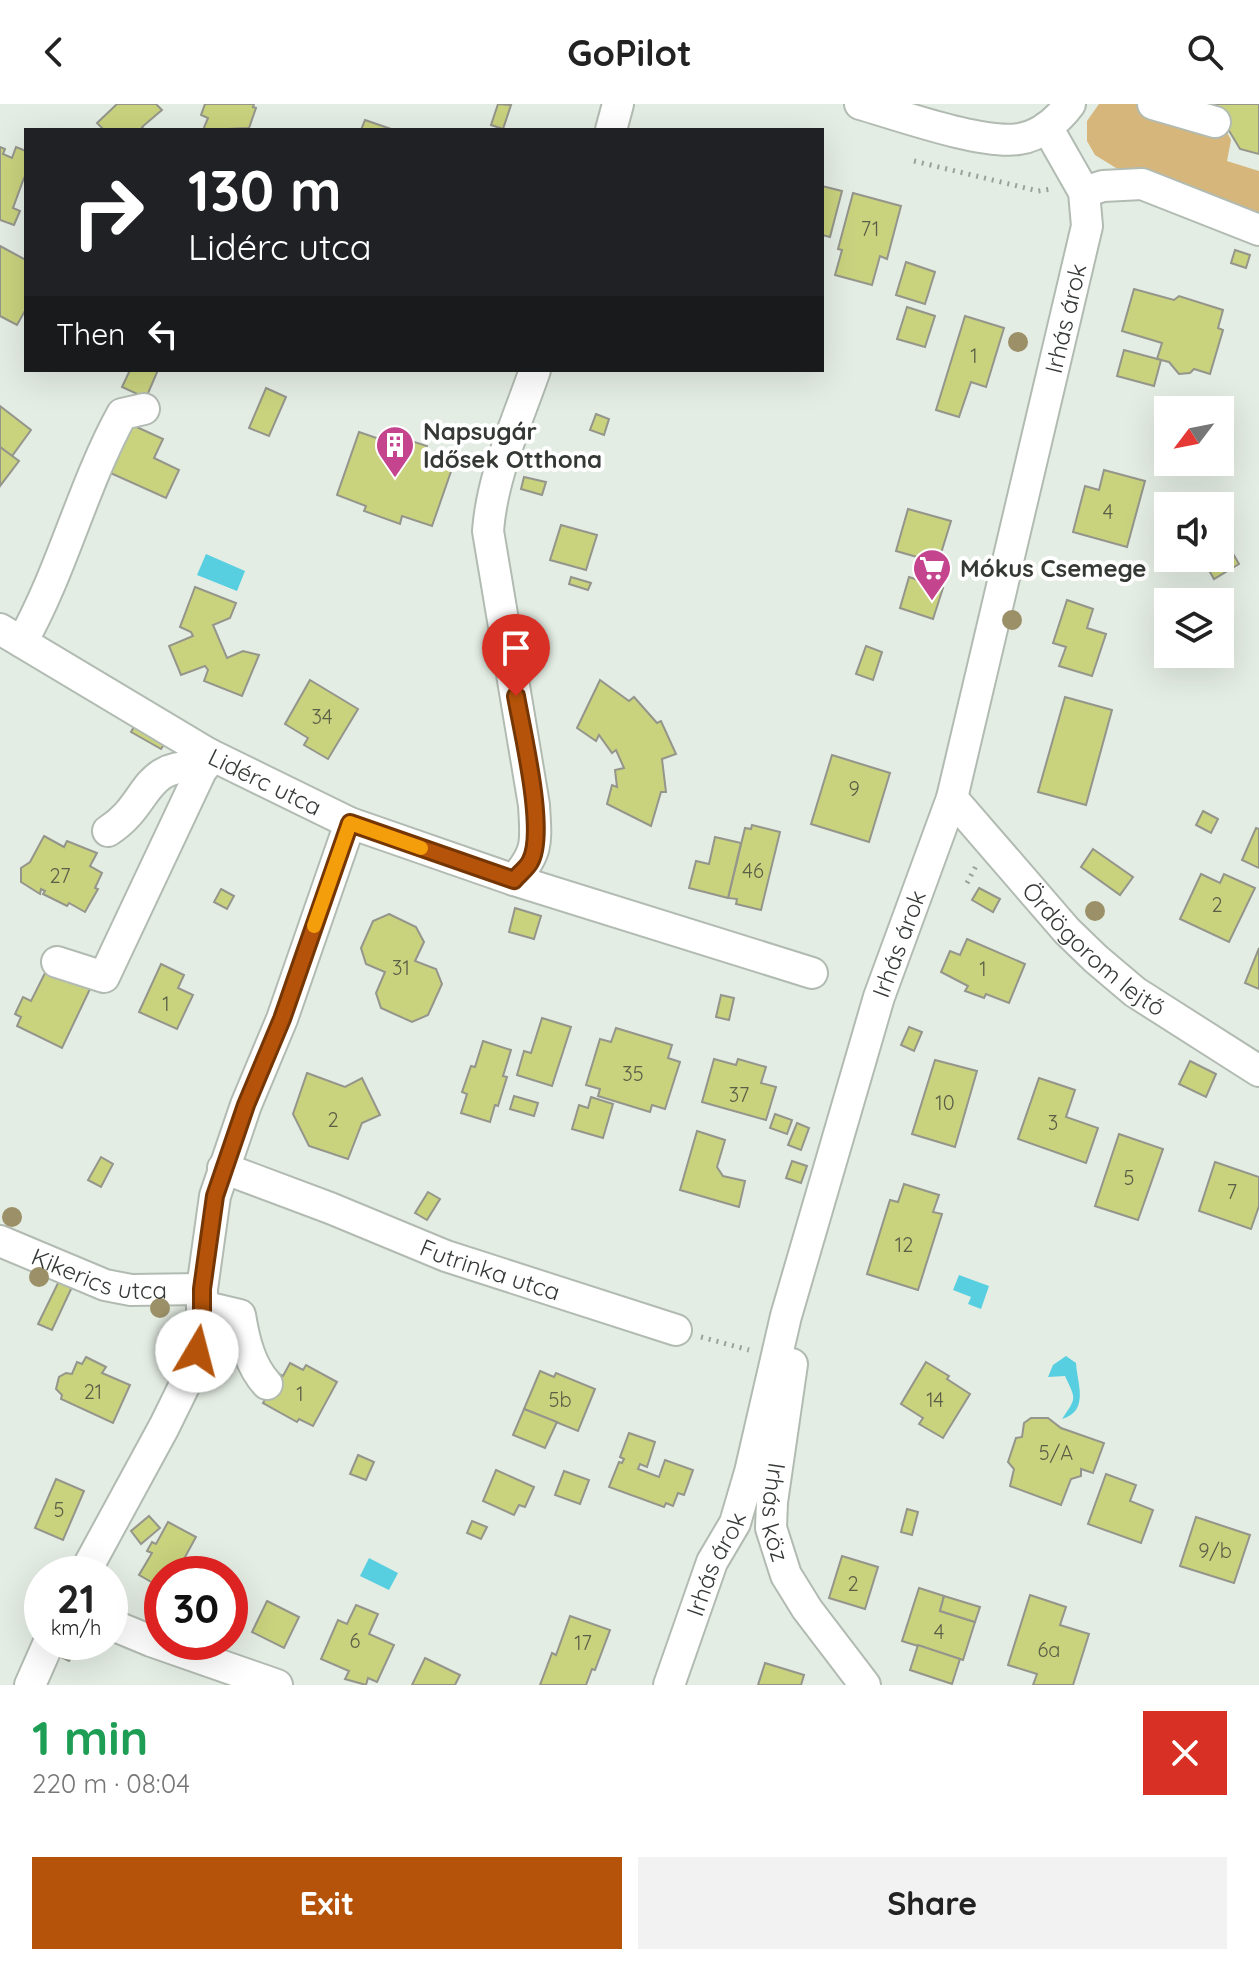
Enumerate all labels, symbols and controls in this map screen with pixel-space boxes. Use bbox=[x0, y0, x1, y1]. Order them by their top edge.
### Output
icon: back bbox=[32, 30, 76, 74]
text: GoPilot bbox=[567, 30, 692, 75]
icon: search bbox=[1183, 30, 1227, 74]
text: 130 m bbox=[188, 155, 342, 225]
icon: right bbox=[56, 160, 160, 264]
house number: 71 bbox=[861, 216, 879, 241]
text: Lidérc utca bbox=[188, 224, 372, 269]
street label: Irhás árok bbox=[1038, 260, 1093, 376]
icon: left bbox=[141, 312, 185, 356]
text: Then bbox=[56, 315, 125, 353]
house number: 1 bbox=[970, 343, 978, 368]
north arrow bbox=[1154, 396, 1234, 476]
map controls bbox=[1154, 396, 1234, 668]
place label: Napsugár Idősek Otthona bbox=[423, 416, 602, 474]
building icon: Napsugár Idősek Otthona bbox=[374, 424, 416, 479]
button: sound bbox=[1154, 492, 1234, 572]
house number: 4 bbox=[1103, 499, 1113, 524]
supermarket icon: Mókus Csemege bbox=[911, 547, 953, 602]
place label: Mókus Csemege bbox=[960, 553, 1146, 583]
button: layers bbox=[1154, 588, 1234, 668]
pin bbox=[482, 614, 550, 696]
icon: arrive bbox=[494, 626, 538, 670]
house number: 34 bbox=[311, 704, 333, 729]
street label: Lidérc utca bbox=[204, 741, 327, 822]
house number: 9 bbox=[848, 776, 860, 801]
house number: 46 bbox=[742, 858, 764, 883]
house number: 27 bbox=[50, 863, 70, 888]
street label: Ördögorom lejtő bbox=[1016, 876, 1171, 1022]
street label: Irhás árok bbox=[865, 886, 932, 1001]
house number: 2 bbox=[1211, 892, 1223, 917]
house number: 31 bbox=[392, 955, 410, 980]
house number: 1 bbox=[979, 956, 987, 981]
house number: 1 bbox=[162, 991, 170, 1016]
house number: 35 bbox=[622, 1061, 644, 1086]
house number: 37 bbox=[729, 1082, 749, 1107]
house number: 10 bbox=[935, 1090, 955, 1115]
house number: 2 bbox=[327, 1107, 339, 1132]
house number: 3 bbox=[1048, 1110, 1058, 1135]
house number: 5 bbox=[1124, 1165, 1134, 1190]
house number: 7 bbox=[1227, 1179, 1237, 1204]
street label: Futrinka utca bbox=[416, 1232, 564, 1307]
house number: 12 bbox=[895, 1232, 913, 1257]
street label: Kikerics utca bbox=[27, 1241, 167, 1305]
position arrow bbox=[155, 1309, 239, 1393]
house number: 21 bbox=[84, 1379, 102, 1404]
house number: 1 bbox=[296, 1381, 304, 1406]
house number: 5b bbox=[548, 1387, 572, 1412]
house number: 14 bbox=[926, 1387, 944, 1412]
house number: 5/A bbox=[1039, 1440, 1073, 1465]
street label: Irhás köz bbox=[755, 1461, 796, 1565]
house number: 5 bbox=[54, 1497, 64, 1522]
street label: Irhás árok bbox=[679, 1509, 752, 1620]
house number: 9/b bbox=[1198, 1538, 1232, 1563]
speed limit sign: 30 bbox=[144, 1556, 248, 1660]
house number: 2 bbox=[847, 1571, 859, 1596]
text: 21 bbox=[57, 1573, 95, 1623]
text: km/h bbox=[51, 1615, 101, 1640]
house number: 4 bbox=[934, 1619, 944, 1644]
house number: 6 bbox=[350, 1628, 361, 1653]
house number: 17 bbox=[574, 1630, 592, 1655]
house number: 6a bbox=[1038, 1637, 1060, 1662]
text: 1 min bbox=[32, 1707, 148, 1767]
button: close bbox=[1143, 1711, 1227, 1795]
text: 220 m · 08:04 bbox=[32, 1767, 190, 1800]
button: Exit bbox=[32, 1857, 622, 1949]
button: Share bbox=[638, 1857, 1227, 1949]

